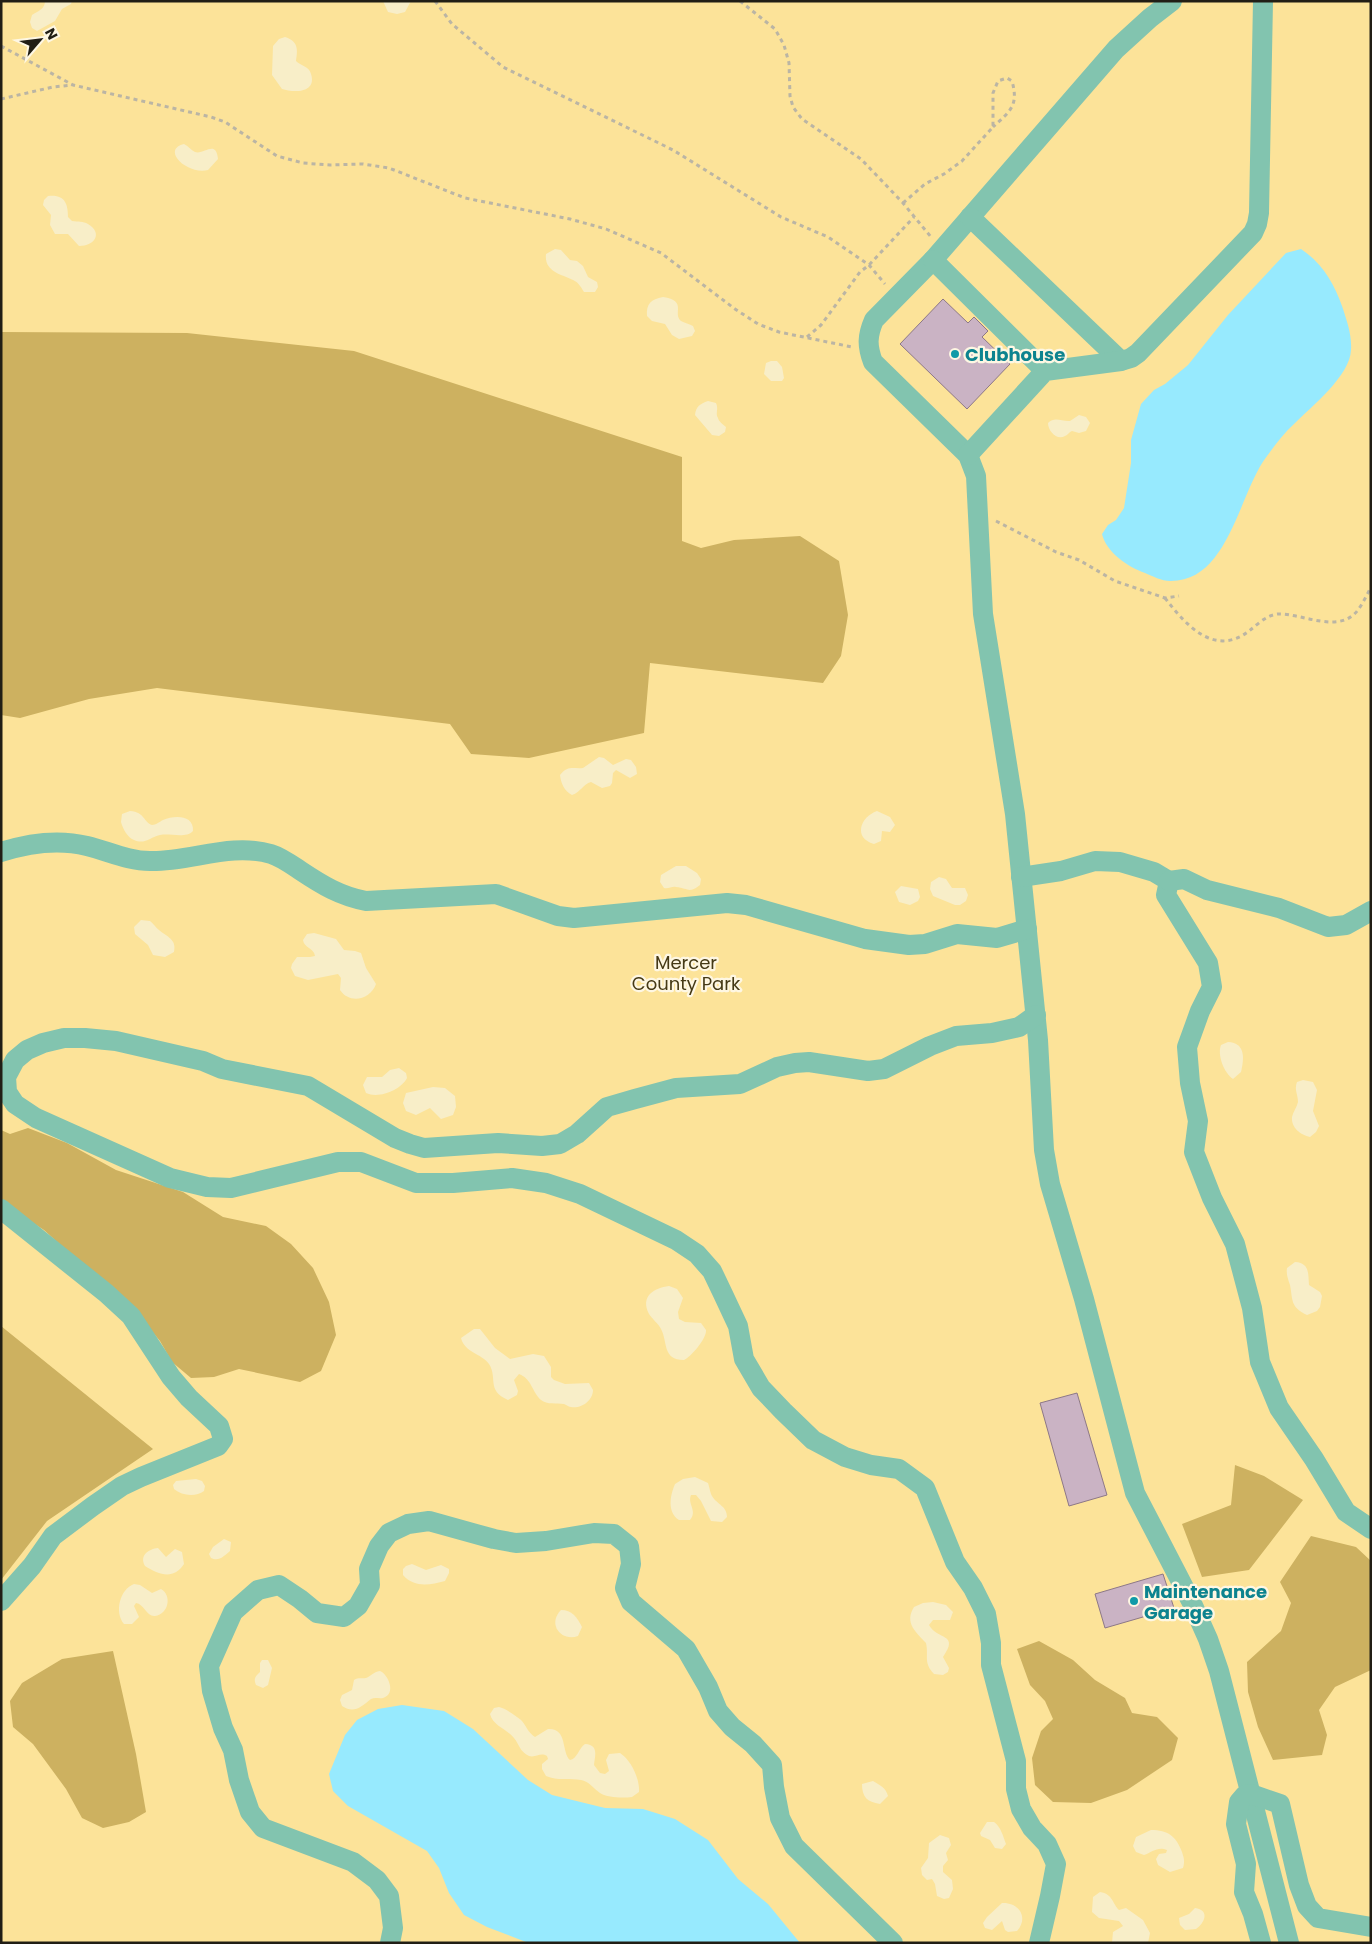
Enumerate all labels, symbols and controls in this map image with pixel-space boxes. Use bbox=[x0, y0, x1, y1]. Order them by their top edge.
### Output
north arrow bbox=[15, 15, 65, 65]
text: N bbox=[40, 25, 63, 43]
place label: Clubhouse bbox=[965, 342, 1065, 367]
marker: Clubhouse bbox=[949, 348, 961, 360]
park label: Mercer County Park bbox=[632, 950, 741, 996]
place label: Maintenance Garage bbox=[1144, 1579, 1267, 1625]
marker: Maintenance Garage bbox=[1128, 1595, 1140, 1607]

